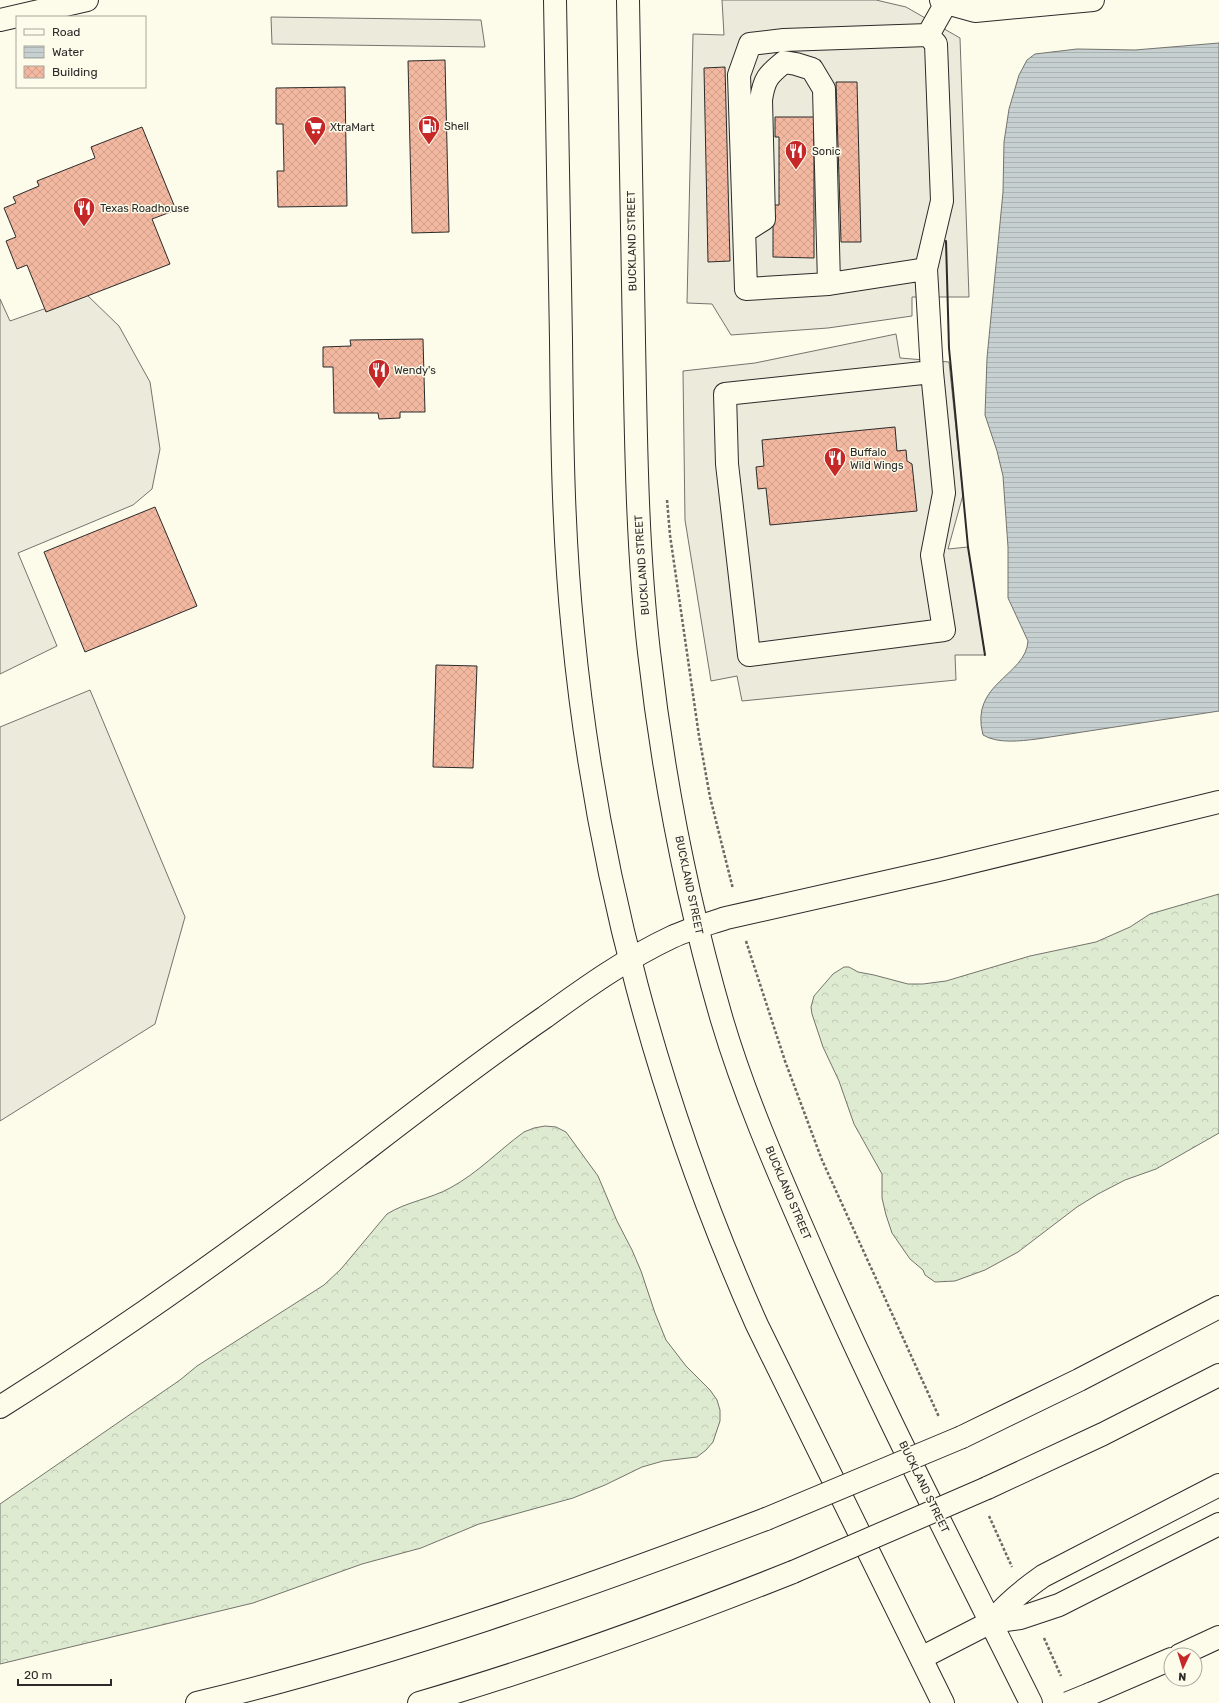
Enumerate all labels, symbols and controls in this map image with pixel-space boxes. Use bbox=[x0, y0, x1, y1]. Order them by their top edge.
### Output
legend bbox=[16, 16, 146, 88]
text: Road bbox=[52, 25, 80, 39]
text: Water bbox=[52, 45, 84, 59]
text: Building bbox=[52, 65, 98, 79]
fuel station icon: Shell bbox=[416, 113, 442, 146]
supermarket icon: XtraMart bbox=[302, 114, 328, 147]
place label: Shell bbox=[444, 120, 469, 133]
place label: XtraMart bbox=[330, 121, 375, 134]
restaurant icon: Sonic bbox=[783, 138, 809, 171]
place label: Sonic bbox=[812, 145, 841, 158]
street label: BUCKLAND STREET bbox=[625, 190, 639, 291]
restaurant icon: Texas Roadhouse bbox=[71, 195, 97, 228]
place label: Texas Roadhouse bbox=[100, 202, 189, 215]
restaurant icon: Wendy's bbox=[366, 357, 392, 390]
place label: Wendy's bbox=[394, 364, 436, 377]
restaurant icon: Buffalo Wild Wings bbox=[822, 445, 848, 478]
place label: Buffalo Wild Wings bbox=[850, 446, 904, 472]
street label: BUCKLAND STREET bbox=[632, 514, 652, 616]
street label: BUCKLAND STREET bbox=[672, 834, 706, 936]
street label: BUCKLAND STREET bbox=[762, 1144, 814, 1242]
street label: BUCKLAND STREET bbox=[896, 1439, 952, 1536]
north arrow bbox=[1163, 1647, 1203, 1687]
scale bar bbox=[18, 1661, 111, 1687]
text: 20 m bbox=[24, 1668, 52, 1682]
text: N bbox=[1178, 1670, 1187, 1683]

